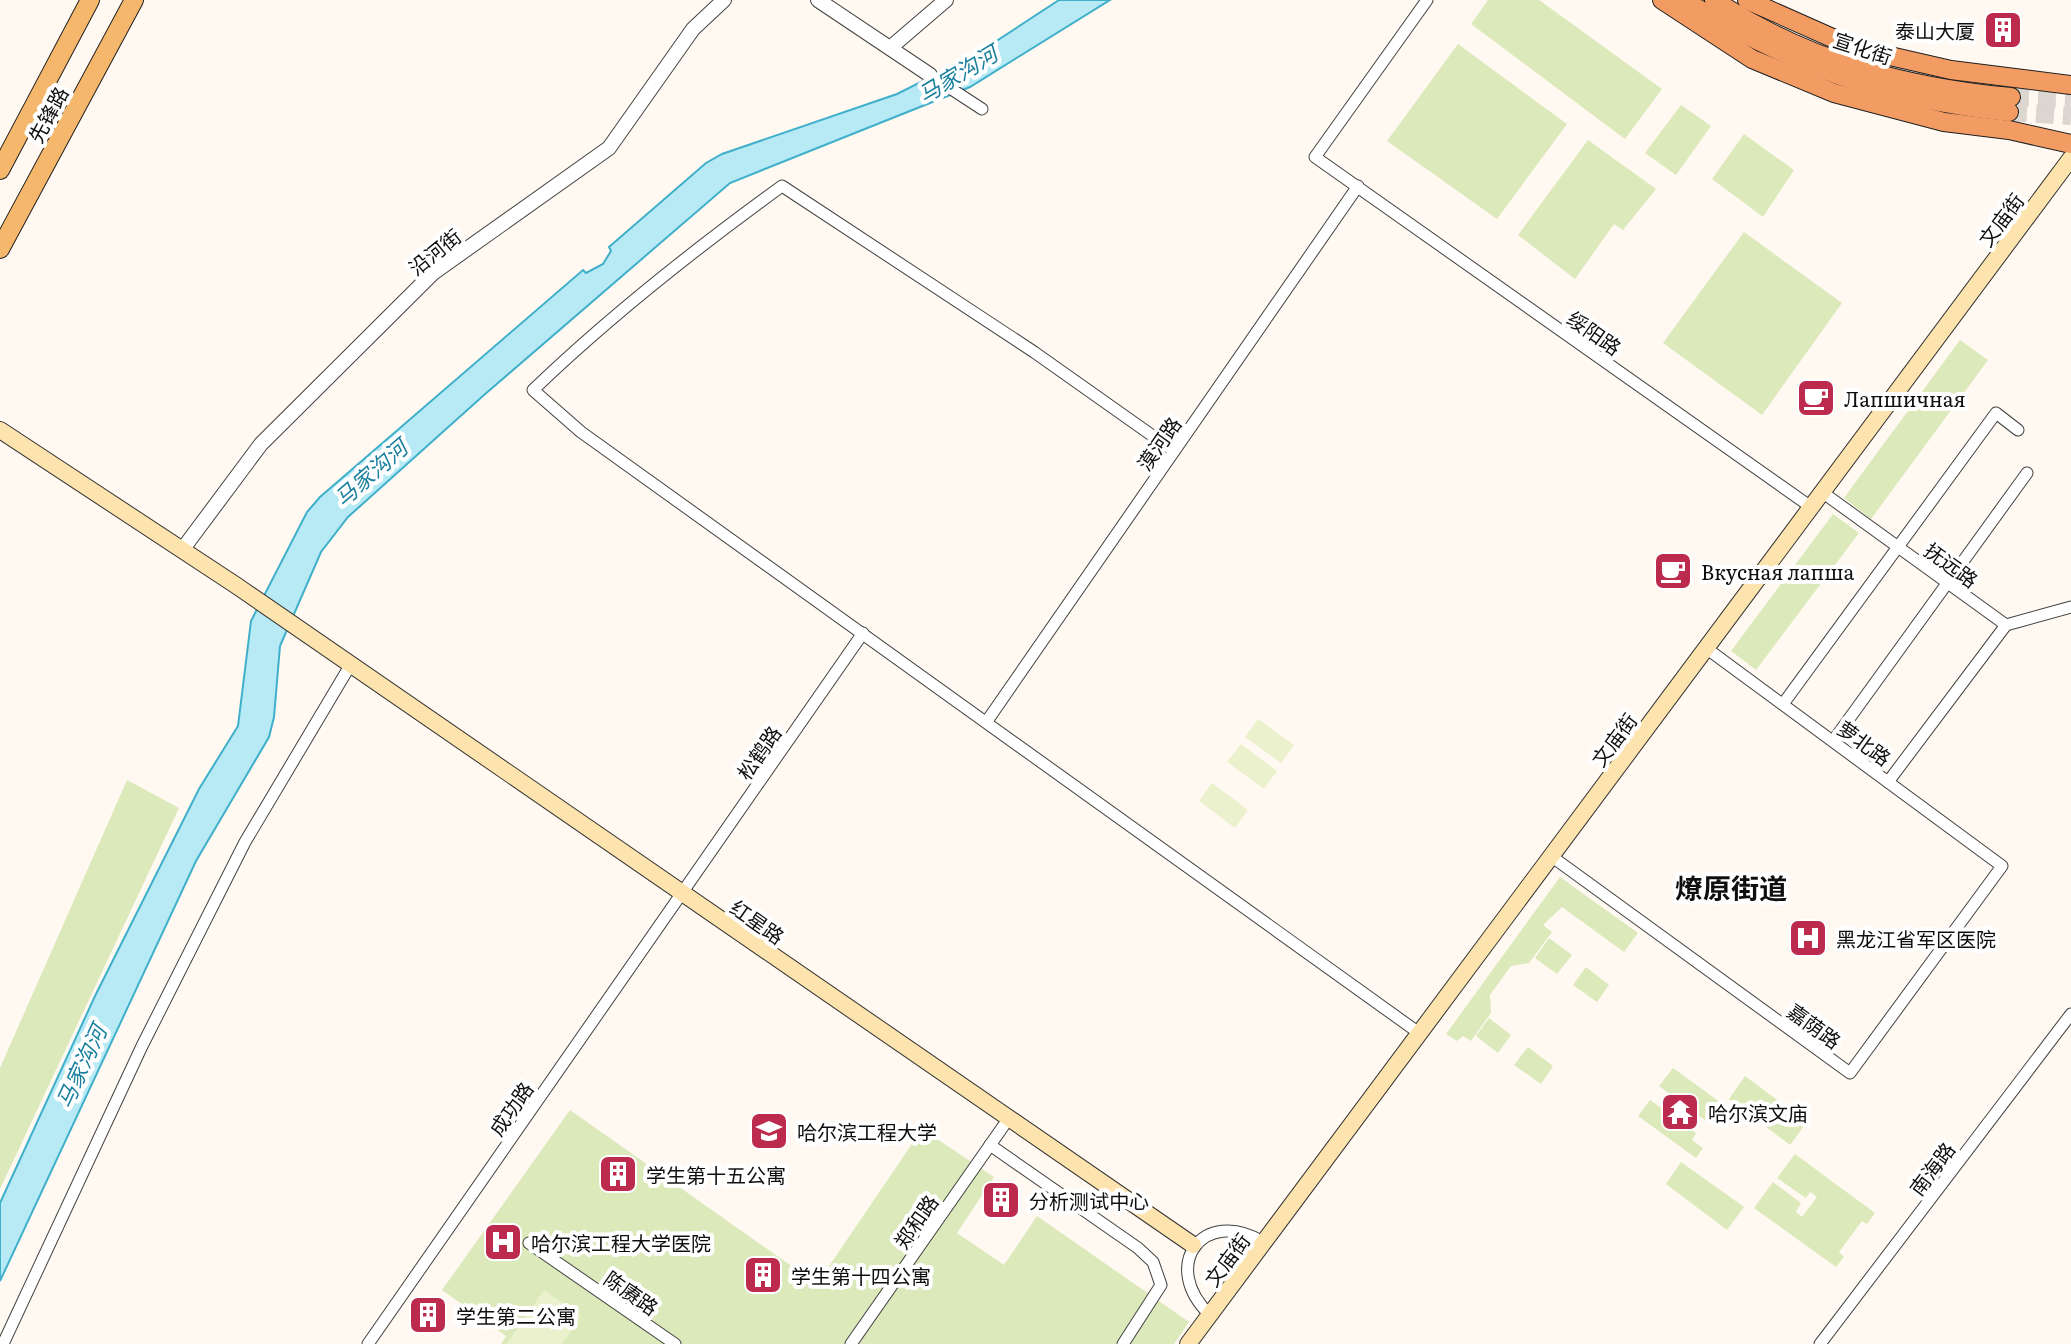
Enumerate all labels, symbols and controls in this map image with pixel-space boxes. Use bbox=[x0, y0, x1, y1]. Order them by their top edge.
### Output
building icon: 泰山大厦 bbox=[1982, 9, 2024, 51]
place label: 泰山大厦 bbox=[1895, 15, 1975, 45]
street label: 宣化街 bbox=[1830, 23, 1896, 71]
water label: 马家沟河 bbox=[911, 34, 1007, 110]
street label: 先锋路 bbox=[20, 80, 74, 148]
street label: 文庙街 bbox=[1970, 186, 2030, 252]
street label: 沿河街 bbox=[401, 220, 467, 282]
street label: 绥阳路 bbox=[1562, 303, 1628, 361]
cafe icon: Лапшичная bbox=[1795, 377, 1837, 419]
place label: Лапшичная bbox=[1844, 383, 1966, 413]
street label: 漠河路 bbox=[1129, 410, 1187, 476]
water label: 马家沟河 bbox=[326, 428, 417, 513]
street label: 抚远路 bbox=[1919, 534, 1985, 594]
cafe icon: Вкусная лапша bbox=[1652, 550, 1694, 592]
place label: Вкусная лапша bbox=[1701, 556, 1855, 586]
street label: 文庙街 bbox=[1583, 706, 1643, 772]
street label: 萝北路 bbox=[1832, 712, 1898, 772]
street label: 松鹤路 bbox=[729, 719, 787, 785]
district label: 燎原街道 bbox=[1675, 866, 1787, 908]
street label: 红星路 bbox=[725, 892, 791, 950]
hospital icon: 黑龙江省军区医院 bbox=[1787, 917, 1829, 959]
place label: 黑龙江省军区医院 bbox=[1836, 923, 1996, 953]
street label: 嘉荫路 bbox=[1782, 995, 1848, 1055]
water label: 马家沟河 bbox=[46, 1016, 115, 1113]
street label: 成功路 bbox=[481, 1075, 539, 1141]
temple icon: 哈尔滨文庙 bbox=[1659, 1091, 1701, 1133]
place label: 哈尔滨文庙 bbox=[1708, 1097, 1808, 1127]
school or university icon: 哈尔滨工程大学 bbox=[748, 1110, 790, 1152]
place label: 哈尔滨工程大学 bbox=[797, 1116, 937, 1146]
street label: 南海路 bbox=[1901, 1135, 1961, 1201]
building icon: 学生第十五公寓 bbox=[597, 1153, 639, 1195]
place label: 学生第十五公寓 bbox=[646, 1159, 786, 1189]
building icon: 分析测试中心 bbox=[980, 1179, 1022, 1221]
place label: 分析测试中心 bbox=[1029, 1185, 1149, 1215]
street label: 郑和路 bbox=[886, 1188, 944, 1254]
hospital icon: 哈尔滨工程大学医院 bbox=[482, 1221, 524, 1263]
street label: 文庙街 bbox=[1196, 1226, 1256, 1292]
place label: 哈尔滨工程大学医院 bbox=[531, 1227, 711, 1257]
building icon: 学生第十四公寓 bbox=[742, 1254, 784, 1296]
place label: 学生第十四公寓 bbox=[791, 1260, 931, 1290]
street label: 陈赓路 bbox=[599, 1263, 665, 1321]
building icon: 学生第二公寓 bbox=[407, 1294, 449, 1336]
place label: 学生第二公寓 bbox=[456, 1300, 576, 1330]

